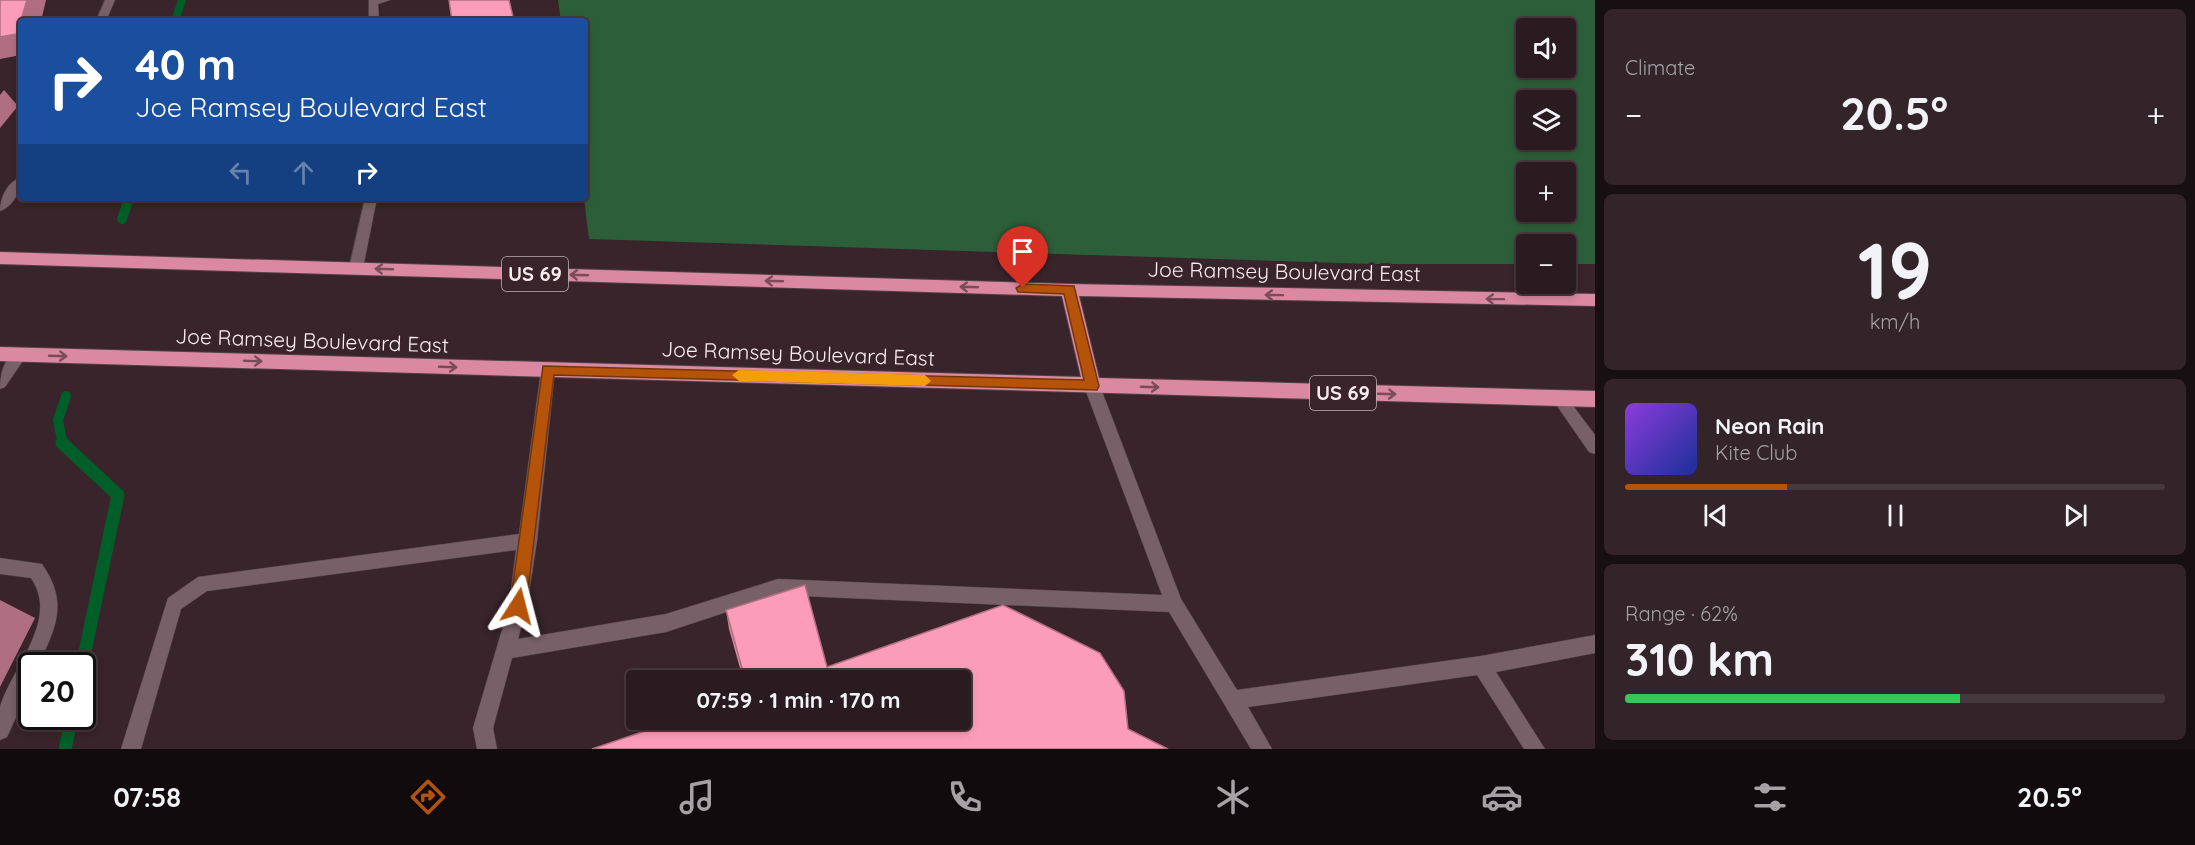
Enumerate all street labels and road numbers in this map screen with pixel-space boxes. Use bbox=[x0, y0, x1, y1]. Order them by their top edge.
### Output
street label: Joe Ramsey Boulevard East bbox=[1147, 256, 1421, 286]
road number: US 69 bbox=[502, 257, 568, 291]
street label: Joe Ramsey Boulevard East bbox=[175, 322, 449, 358]
street label: Joe Ramsey Boulevard East bbox=[661, 335, 935, 371]
road number: US 69 bbox=[1310, 376, 1376, 410]

